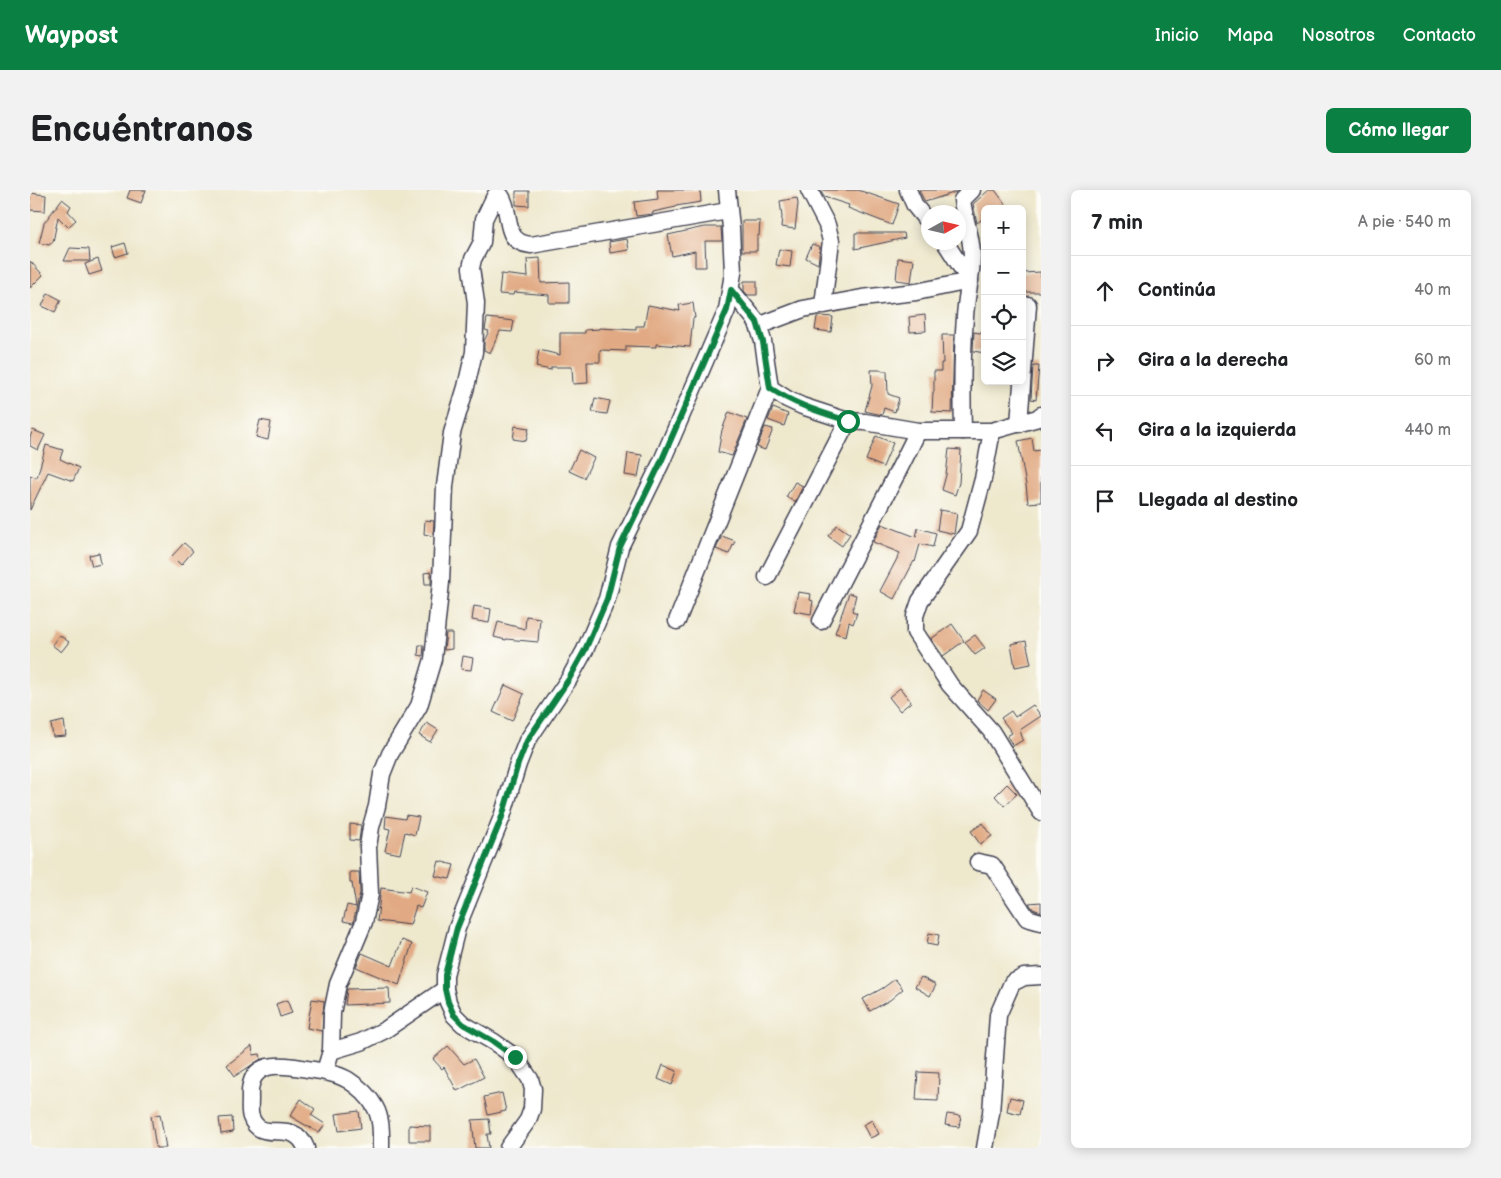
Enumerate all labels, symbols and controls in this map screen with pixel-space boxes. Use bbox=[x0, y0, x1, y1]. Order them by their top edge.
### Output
text: Waypost bbox=[25, 21, 118, 50]
text: Inicio bbox=[1155, 25, 1199, 46]
text: Mapa bbox=[1227, 25, 1273, 46]
text: Nosotros bbox=[1301, 25, 1375, 46]
text: Contacto bbox=[1403, 25, 1476, 46]
button: Cómo llegar bbox=[1326, 108, 1471, 153]
text: Encuéntranos bbox=[30, 109, 253, 152]
north arrow bbox=[921, 205, 966, 250]
map controls bbox=[981, 205, 1026, 385]
button: + bbox=[981, 205, 1026, 250]
text: 7 min bbox=[1091, 210, 1143, 235]
text: A pie · 540 m bbox=[1358, 213, 1451, 232]
button: − bbox=[981, 250, 1026, 295]
icon: ahead bbox=[1091, 277, 1119, 305]
text: Continúa bbox=[1138, 279, 1216, 302]
text: 40 m bbox=[1414, 281, 1451, 300]
button: locate bbox=[981, 295, 1026, 340]
button: layers bbox=[981, 340, 1026, 385]
icon: right bbox=[1091, 347, 1119, 375]
text: Gira a la derecha bbox=[1138, 349, 1288, 372]
text: 60 m bbox=[1414, 351, 1451, 370]
route start bbox=[837, 410, 860, 433]
icon: left bbox=[1091, 417, 1119, 445]
text: Gira a la izquierda bbox=[1138, 419, 1296, 442]
text: 440 m bbox=[1405, 421, 1451, 440]
icon: arrive bbox=[1091, 487, 1119, 515]
text: Llegada al destino bbox=[1138, 489, 1298, 512]
route end bbox=[504, 1046, 527, 1069]

